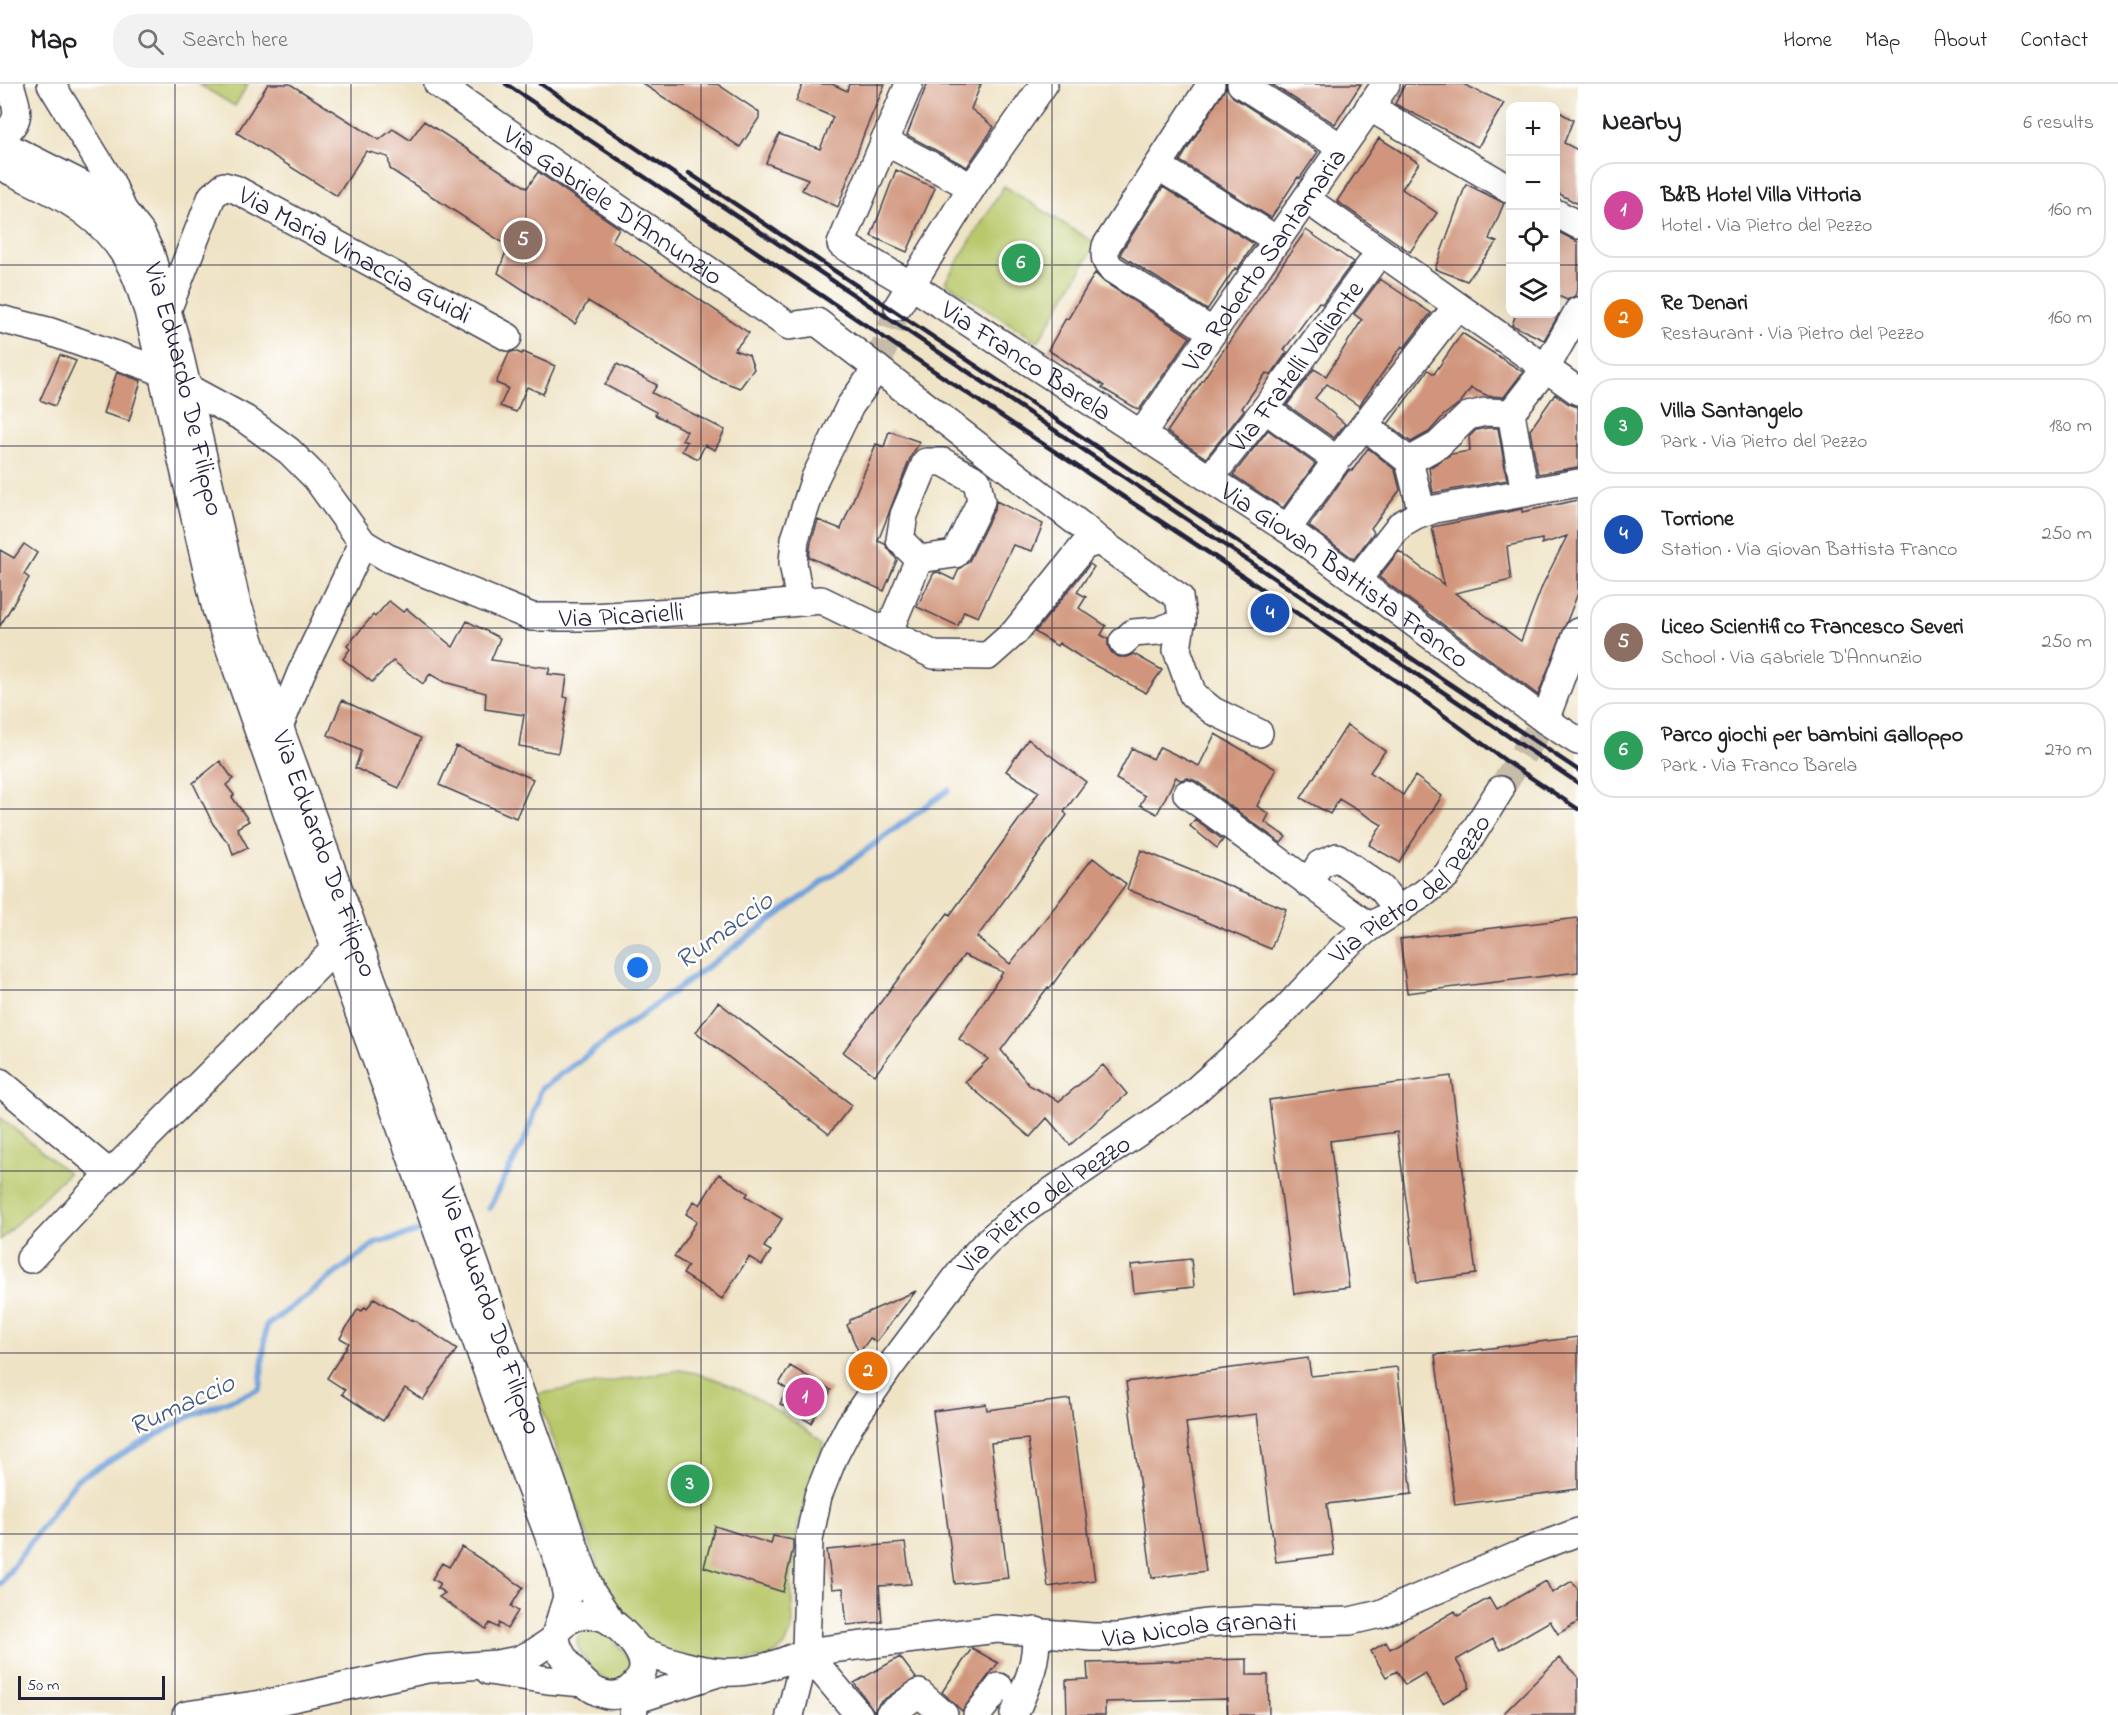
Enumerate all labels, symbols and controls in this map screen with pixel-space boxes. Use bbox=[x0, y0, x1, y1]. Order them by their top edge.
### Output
search box bbox=[113, 14, 533, 68]
text: Map bbox=[30, 21, 77, 62]
icon: search bbox=[134, 25, 167, 58]
text: Search here bbox=[182, 25, 288, 57]
text: Home bbox=[1783, 26, 1832, 56]
text: Map bbox=[1865, 26, 1900, 56]
text: About bbox=[1933, 26, 1987, 56]
text: Contact bbox=[2020, 26, 2088, 56]
map controls bbox=[1506, 102, 1560, 318]
button: + bbox=[1506, 102, 1560, 156]
text: Nearby bbox=[1602, 104, 1681, 142]
text: 6 results bbox=[2023, 109, 2094, 138]
street label: Via Gabriele D'Annunzio bbox=[493, 117, 730, 297]
street label: Via Roberto Santamaria bbox=[1173, 141, 1357, 382]
button: − bbox=[1506, 156, 1560, 210]
street label: Via Maria Vinaccia Guidi bbox=[229, 177, 478, 335]
text: B&B Hotel Villa Vittoria bbox=[1661, 180, 1861, 212]
text: 1 bbox=[1620, 196, 1627, 225]
text: 160 m bbox=[2048, 196, 2092, 225]
button: locate bbox=[1506, 210, 1560, 264]
text: Hotel · Via Pietro del Pezzo bbox=[1661, 212, 1872, 241]
pin: 5 bbox=[504, 218, 542, 262]
pin: 6 bbox=[1002, 240, 1040, 285]
street label: Via Eduardo De Filippo bbox=[132, 257, 233, 520]
button: layers bbox=[1506, 264, 1560, 318]
street label: Via Fratelli Valiante bbox=[1220, 272, 1375, 463]
text: Re Denari bbox=[1661, 288, 1748, 320]
street label: Via Franco Barela bbox=[931, 292, 1119, 432]
text: 2 bbox=[1619, 304, 1628, 333]
text: 160 m bbox=[2048, 304, 2092, 333]
text: Restaurant · Via Pietro del Pezzo bbox=[1661, 320, 1924, 349]
text: Villa Santangelo bbox=[1661, 396, 1803, 428]
text: 3 bbox=[1619, 412, 1628, 441]
text: 180 m bbox=[2049, 412, 2092, 441]
text: Park · Via Pietro del Pezzo bbox=[1661, 428, 1868, 457]
street label: Via Giovan Battista Franco bbox=[1211, 473, 1477, 680]
text: Torrione bbox=[1661, 504, 1734, 536]
text: 4 bbox=[1619, 520, 1628, 549]
text: 250 m bbox=[2041, 520, 2092, 549]
text: Station · Via Giovan Battista Franco bbox=[1661, 536, 1957, 565]
pin: 4 bbox=[1250, 590, 1290, 636]
street label: Via Picarielli bbox=[558, 594, 685, 639]
text: Liceo Scientifico Francesco Severi bbox=[1661, 612, 1964, 644]
text: 5 bbox=[1618, 628, 1629, 657]
text: 250 m bbox=[2041, 628, 2092, 657]
text: School · Via Gabriele D'Annunzio bbox=[1661, 644, 1922, 673]
text: Parco giochi per bambini Galloppo bbox=[1661, 720, 1963, 752]
street label: Via Eduardo De Filippo bbox=[260, 725, 386, 983]
text: 6 bbox=[1619, 736, 1628, 765]
text: 270 m bbox=[2045, 736, 2092, 765]
text: Park · Via Franco Barela bbox=[1661, 752, 1857, 781]
street label: Via Pietro del Pezzo bbox=[1320, 807, 1502, 974]
water label: Rumaccio bbox=[667, 881, 784, 982]
your location bbox=[623, 953, 652, 982]
street label: Via Pietro del Pezzo bbox=[948, 1126, 1140, 1284]
street label: Via Eduardo De Filippo bbox=[427, 1181, 551, 1440]
pin: 2 bbox=[848, 1348, 888, 1394]
water label: Rumaccio bbox=[123, 1363, 244, 1449]
pin: 1 bbox=[786, 1374, 824, 1420]
pin: 3 bbox=[670, 1462, 710, 1506]
street label: Via Nicola Granati bbox=[1101, 1603, 1297, 1659]
scale bar bbox=[18, 1673, 165, 1700]
text: 50 m bbox=[27, 1674, 59, 1698]

